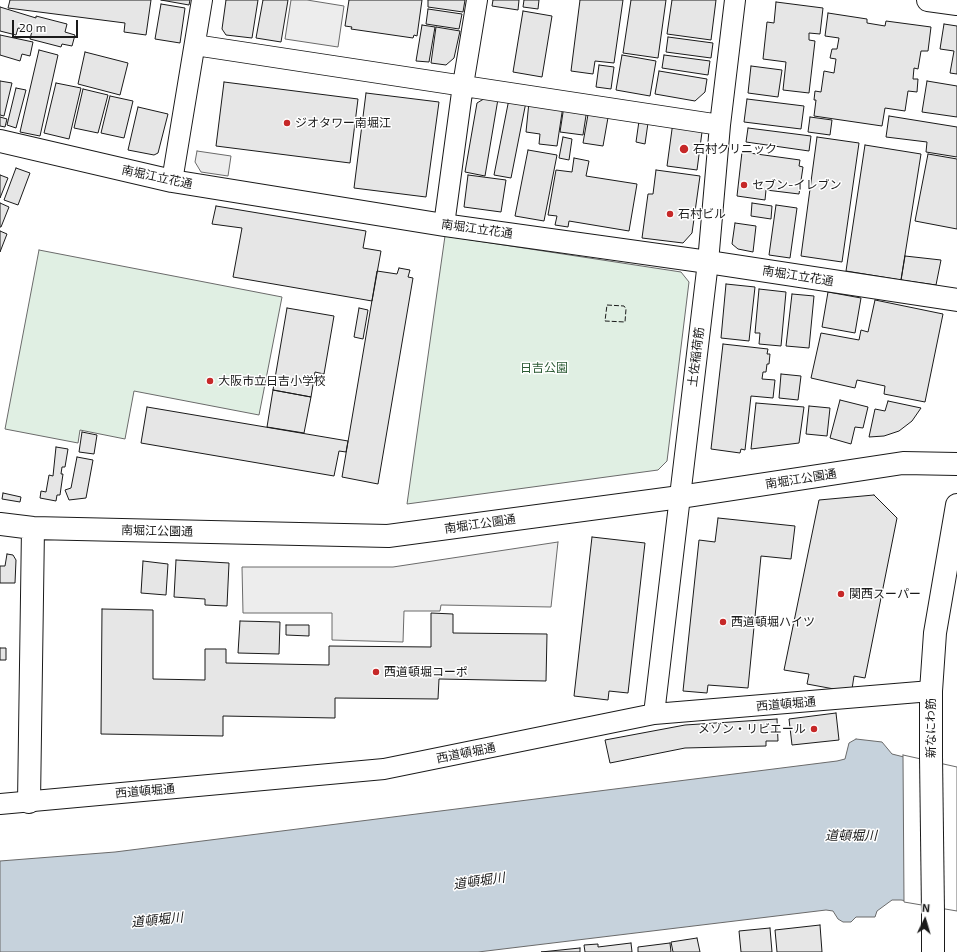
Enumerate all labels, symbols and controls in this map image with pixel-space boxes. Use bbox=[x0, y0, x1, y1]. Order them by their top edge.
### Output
scale bar bbox=[14, 12, 80, 38]
text: 20 m bbox=[19, 20, 46, 34]
place label: ジオタワー南堀江 bbox=[295, 116, 391, 130]
marker: ジオタワー南堀江 bbox=[282, 118, 292, 128]
place label: 石村クリニック bbox=[693, 142, 777, 156]
marker: 石村クリニック bbox=[678, 143, 690, 155]
street label: 南堀江立花通 bbox=[120, 162, 194, 192]
place label: セブン-イレブン bbox=[752, 178, 841, 192]
marker: セブン-イレブン bbox=[739, 180, 749, 190]
place label: 石村ビル bbox=[678, 207, 726, 221]
marker: 石村ビル bbox=[665, 209, 675, 219]
street label: 南堀江立花通 bbox=[440, 217, 514, 241]
street label: 南堀江立花通 bbox=[761, 263, 835, 289]
street label: 土佐稲荷筋 bbox=[685, 326, 707, 388]
park label: 日吉公園 bbox=[520, 361, 568, 375]
place label: 大阪市立日吉小学校 bbox=[218, 374, 326, 388]
marker: 大阪市立日吉小学校 bbox=[205, 376, 215, 386]
street label: 南堀江公園通 bbox=[764, 466, 838, 492]
street label: 南堀江公園通 bbox=[443, 512, 517, 536]
street label: 南堀江公園通 bbox=[121, 523, 193, 539]
place label: 関西スーパー bbox=[849, 587, 921, 601]
marker: 関西スーパー bbox=[836, 589, 846, 599]
place label: 西道頓堀ハイツ bbox=[731, 615, 815, 629]
marker: 西道頓堀ハイツ bbox=[718, 617, 728, 627]
place label: 西道頓堀コーポ bbox=[384, 665, 468, 679]
marker: 西道頓堀コーポ bbox=[371, 667, 381, 677]
street label: 西道頓堀通 bbox=[755, 694, 817, 714]
street label: 新なにわ筋 bbox=[924, 698, 938, 758]
place label: メゾン・リビエール bbox=[698, 722, 806, 736]
marker: メゾン・リビエール bbox=[809, 724, 819, 734]
street label: 西道頓堀通 bbox=[435, 740, 497, 766]
street label: 西道頓堀通 bbox=[114, 781, 176, 801]
water label: 道頓堀川 bbox=[825, 828, 877, 844]
water label: 道頓堀川 bbox=[452, 870, 506, 892]
north arrow bbox=[905, 900, 945, 940]
text: N bbox=[922, 901, 931, 914]
water label: 道頓堀川 bbox=[130, 910, 184, 930]

